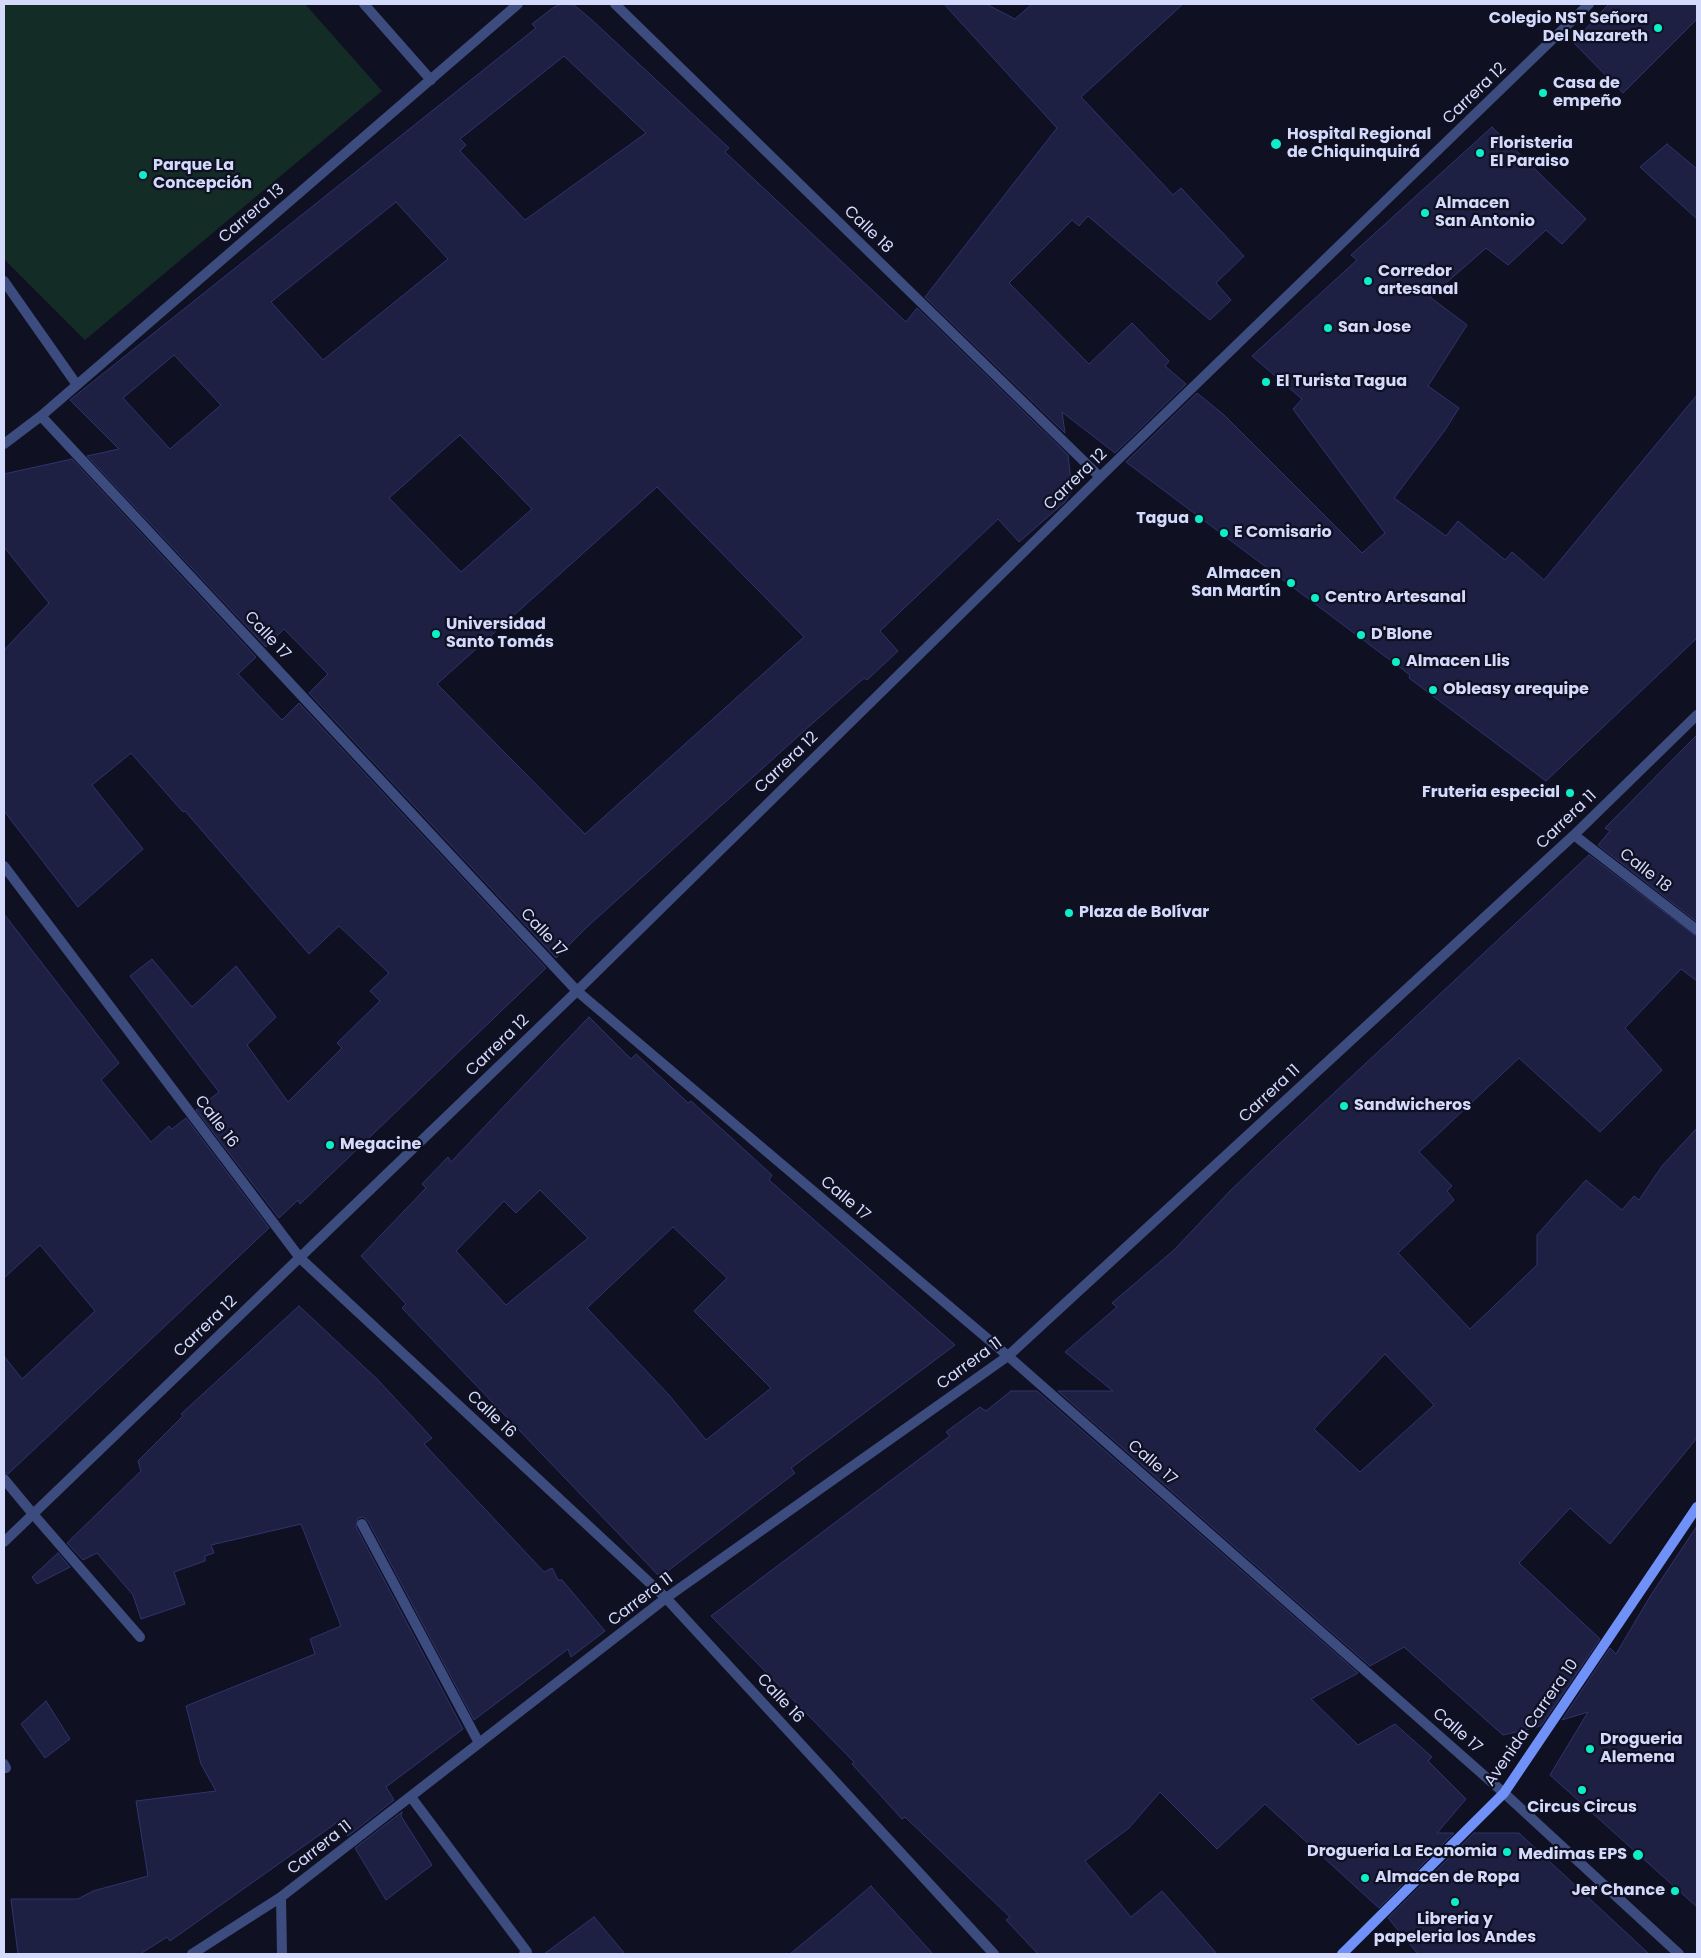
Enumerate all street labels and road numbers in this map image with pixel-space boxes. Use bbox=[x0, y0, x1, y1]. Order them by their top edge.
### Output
street label: Carrera 12 bbox=[1439, 59, 1511, 129]
street label: Carrera 13 bbox=[215, 180, 289, 248]
street label: Calle 18 bbox=[840, 202, 896, 258]
street label: Carrera 12 bbox=[1040, 445, 1112, 515]
street label: Calle 17 bbox=[240, 608, 294, 664]
street label: Carrera 12 bbox=[751, 728, 823, 798]
street label: Carrera 11 bbox=[1533, 787, 1601, 853]
street label: Calle 18 bbox=[1615, 845, 1675, 897]
street label: Calle 17 bbox=[516, 905, 570, 961]
street label: Carrera 12 bbox=[462, 1011, 534, 1081]
street label: Carrera 11 bbox=[1236, 1061, 1304, 1127]
street label: Calle 16 bbox=[190, 1092, 242, 1152]
street label: Calle 17 bbox=[816, 1173, 874, 1225]
street label: Carrera 12 bbox=[170, 1292, 242, 1362]
street label: Carrera 11 bbox=[933, 1334, 1007, 1394]
street label: Calle 16 bbox=[462, 1387, 520, 1443]
street label: Calle 17 bbox=[1123, 1436, 1181, 1490]
street label: Carrera 11 bbox=[605, 1569, 677, 1631]
street label: Avenida Carrera 10 bbox=[1481, 1656, 1583, 1790]
street label: Calle 16 bbox=[752, 1670, 808, 1728]
street label: Calle 17 bbox=[1428, 1704, 1486, 1758]
street label: Carrera 11 bbox=[284, 1817, 356, 1879]

